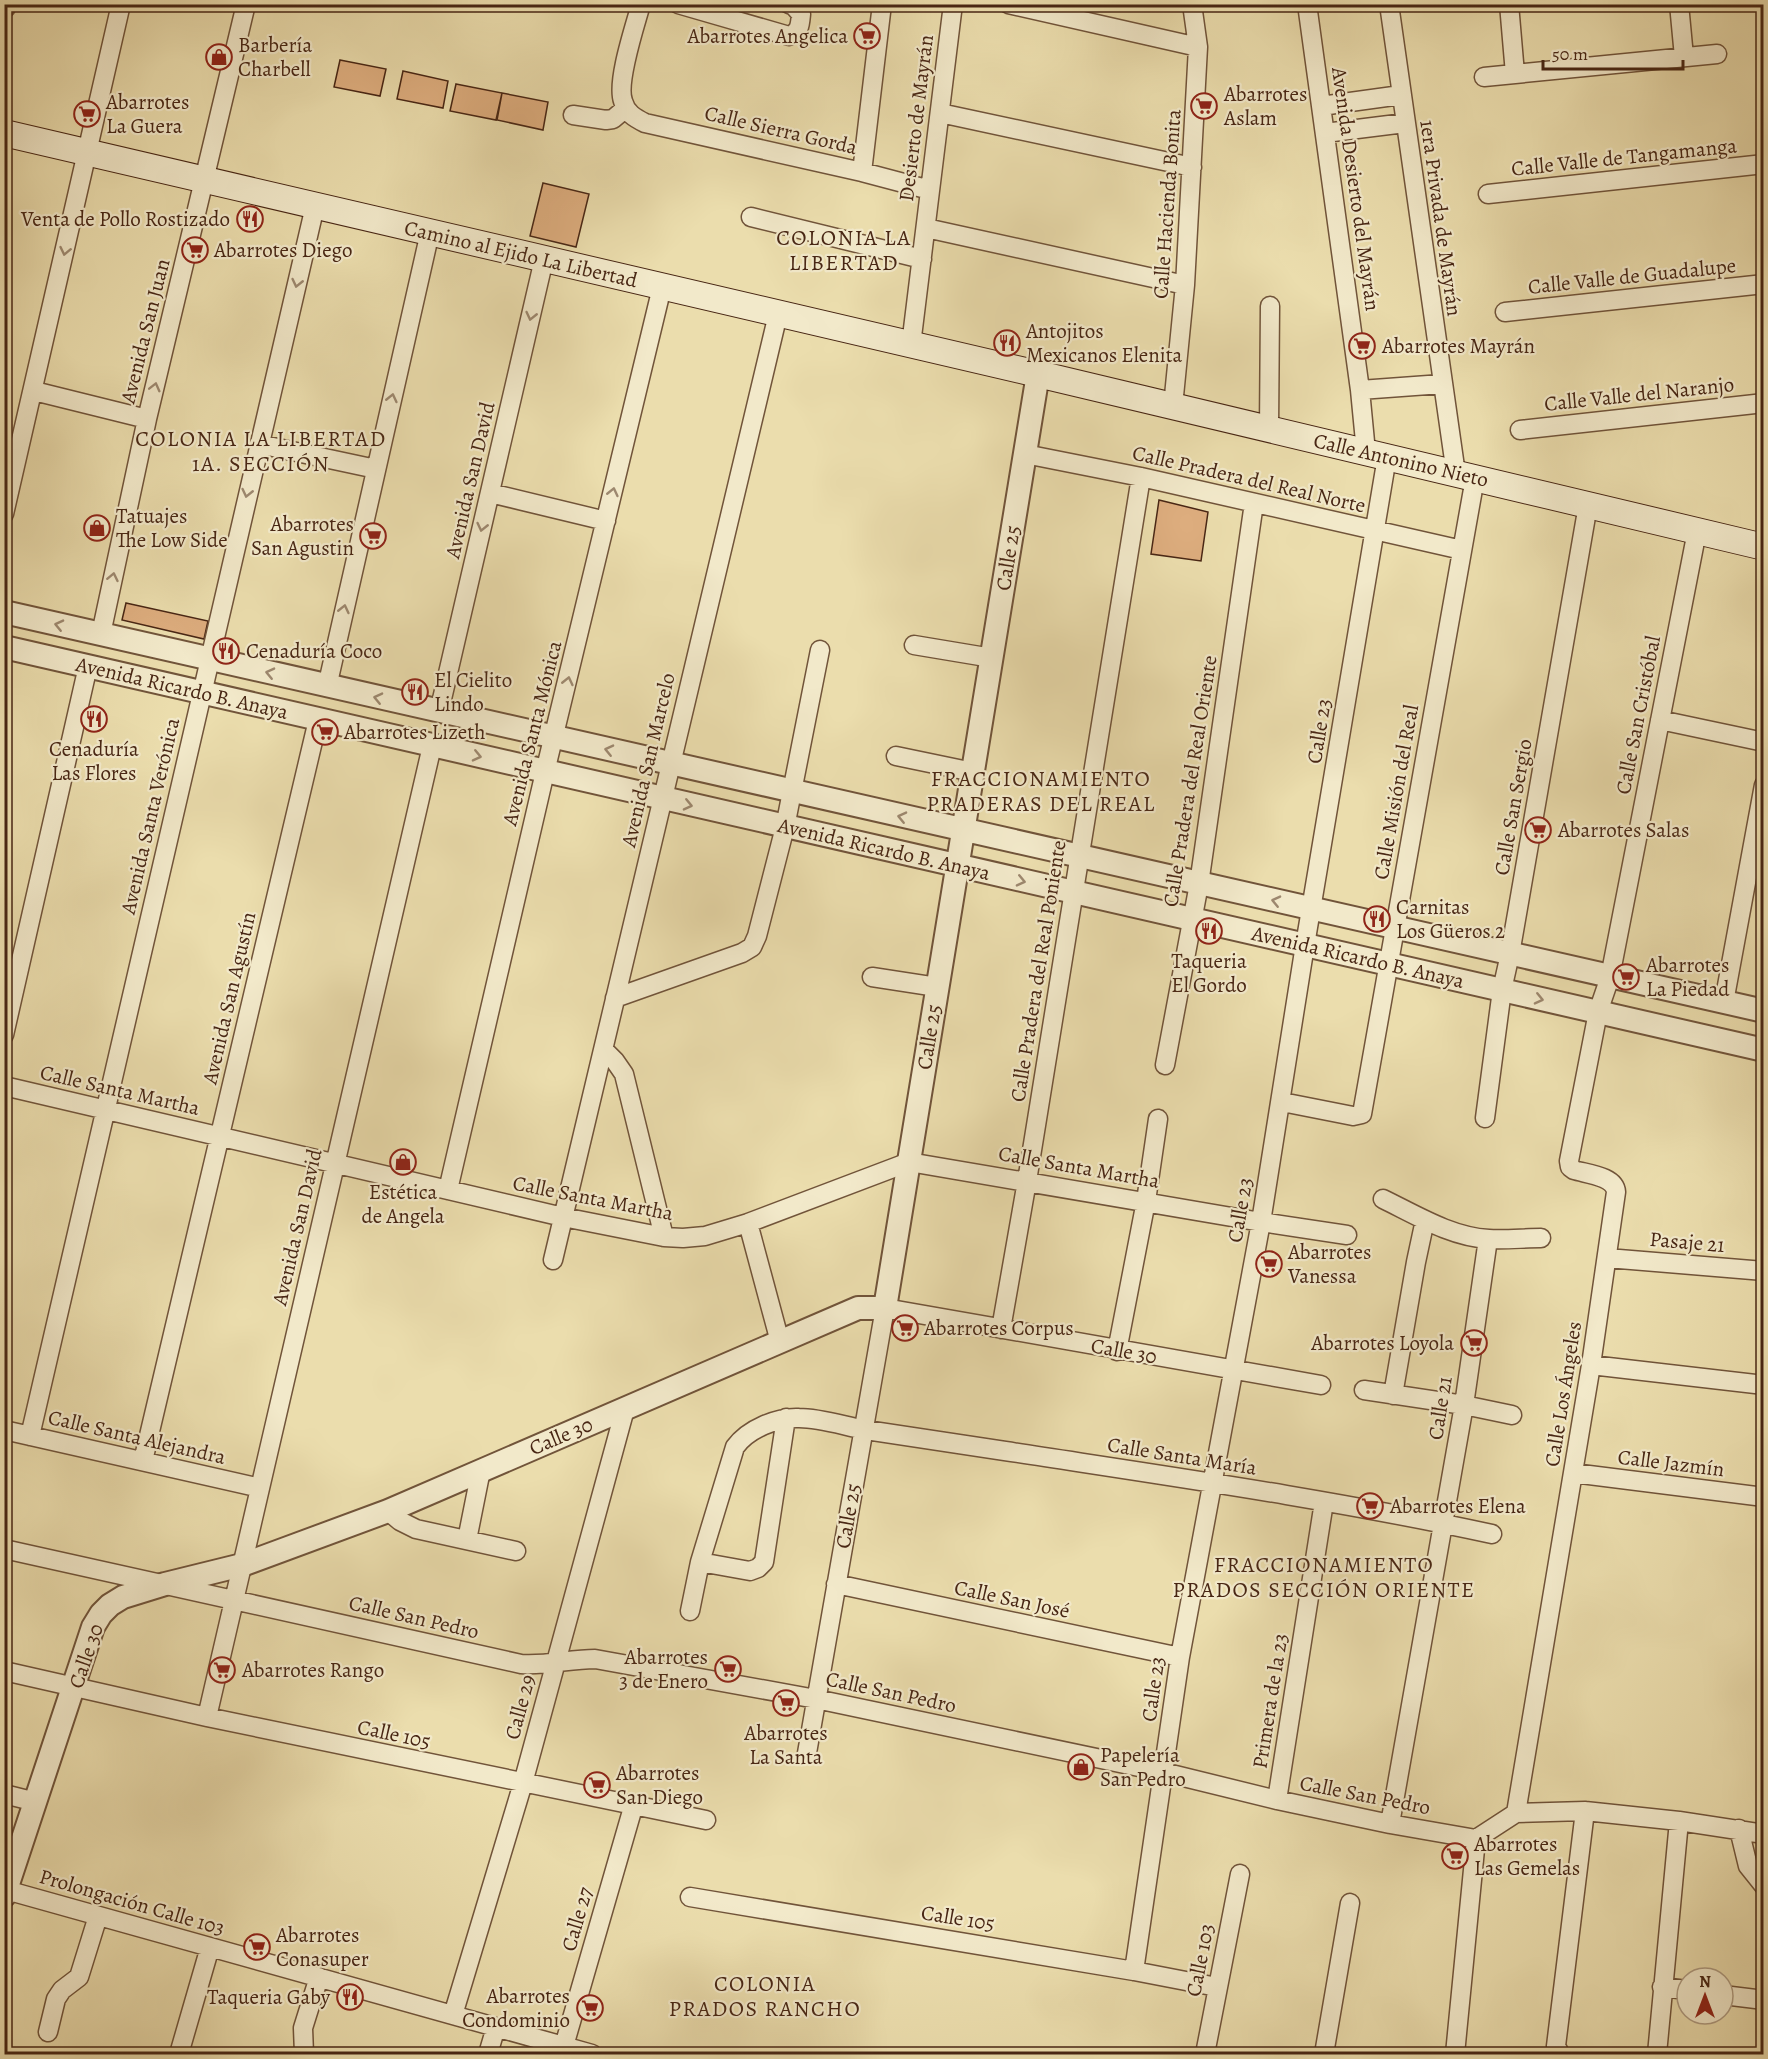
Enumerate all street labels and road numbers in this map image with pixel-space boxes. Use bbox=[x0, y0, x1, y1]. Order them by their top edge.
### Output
street label: Desierto de Mayrán bbox=[892, 33, 940, 203]
street label: Avenida Desierto del Mayrán bbox=[1325, 64, 1387, 313]
street label: Calle Sierra Gorda bbox=[702, 99, 860, 161]
street label: Calle Hacienda Bonita bbox=[1146, 108, 1188, 300]
street label: 1era Privada de Mayrán bbox=[1413, 118, 1469, 318]
street label: Calle Valle de Tangamanga bbox=[1510, 131, 1738, 183]
street label: Camino al Ejido La Libertad bbox=[402, 214, 641, 295]
street label: Calle Valle de Guadalupe bbox=[1527, 251, 1737, 301]
street label: Avenida San Juan bbox=[113, 256, 176, 407]
street label: Calle Valle del Naranjo bbox=[1543, 370, 1735, 418]
street label: Avenida San David bbox=[438, 398, 502, 562]
street label: Calle Antonino Nieto bbox=[1311, 426, 1491, 494]
street label: Calle Pradera del Real Norte bbox=[1130, 439, 1368, 519]
street label: Calle 25 bbox=[989, 523, 1027, 593]
street label: Calle San Cristóbal bbox=[1609, 633, 1667, 797]
street label: Avenida Santa Mónica bbox=[495, 637, 569, 829]
street label: Avenida Ricardo B. Anaya bbox=[72, 650, 291, 726]
street label: Calle Pradera del Real Oriente bbox=[1156, 653, 1224, 909]
street label: Avenida San Marcelo bbox=[614, 670, 682, 851]
street label: Calle 23 bbox=[1300, 696, 1338, 766]
street label: Calle Misión del Real bbox=[1367, 702, 1425, 882]
street label: Avenida Santa Verónica bbox=[114, 715, 186, 918]
street label: Calle San Sergio bbox=[1487, 737, 1539, 877]
street label: Avenida Ricardo B. Anaya bbox=[774, 811, 993, 887]
street label: Calle Pradera del Real Poniente bbox=[1003, 838, 1073, 1104]
street label: Avenida San Agustín bbox=[195, 909, 262, 1088]
street label: Avenida Ricardo B. Anaya bbox=[1248, 919, 1467, 995]
street label: Calle 25 bbox=[910, 1002, 948, 1072]
street label: Calle Santa Martha bbox=[37, 1058, 203, 1122]
street label: Calle Santa Martha bbox=[996, 1139, 1162, 1195]
street label: Avenida San David bbox=[265, 1145, 329, 1309]
street label: Calle Santa Martha bbox=[510, 1169, 676, 1227]
street label: Calle 23 bbox=[1221, 1175, 1259, 1245]
street label: Pasaje 21 bbox=[1648, 1225, 1726, 1259]
street label: Calle Los Ángeles bbox=[1538, 1319, 1588, 1469]
street label: Calle 30 bbox=[1089, 1331, 1159, 1371]
street label: Calle 21 bbox=[1421, 1374, 1459, 1442]
street label: Calle Santa Alejandra bbox=[45, 1403, 229, 1471]
street label: Calle 30 bbox=[525, 1410, 597, 1462]
street label: Calle Santa María bbox=[1105, 1430, 1259, 1482]
street label: Calle Jazmín bbox=[1616, 1443, 1726, 1483]
street label: Calle 25 bbox=[829, 1481, 867, 1551]
street label: Calle San José bbox=[952, 1573, 1072, 1625]
street label: Calle San Pedro bbox=[346, 1588, 482, 1646]
street label: Calle 30 bbox=[62, 1620, 110, 1692]
street label: Primera de la 23 bbox=[1245, 1631, 1295, 1771]
street label: Calle 23 bbox=[1135, 1655, 1171, 1723]
street label: Calle San Pedro bbox=[823, 1665, 959, 1719]
street label: Calle 29 bbox=[498, 1671, 542, 1743]
street label: Calle 105 bbox=[355, 1713, 433, 1755]
street label: Calle San Pedro bbox=[1297, 1769, 1433, 1821]
street label: Prolongación Calle 103 bbox=[36, 1862, 228, 1942]
street label: Calle 27 bbox=[555, 1883, 600, 1954]
street label: Calle 105 bbox=[919, 1898, 997, 1938]
street label: Calle 103 bbox=[1179, 1921, 1221, 1999]

